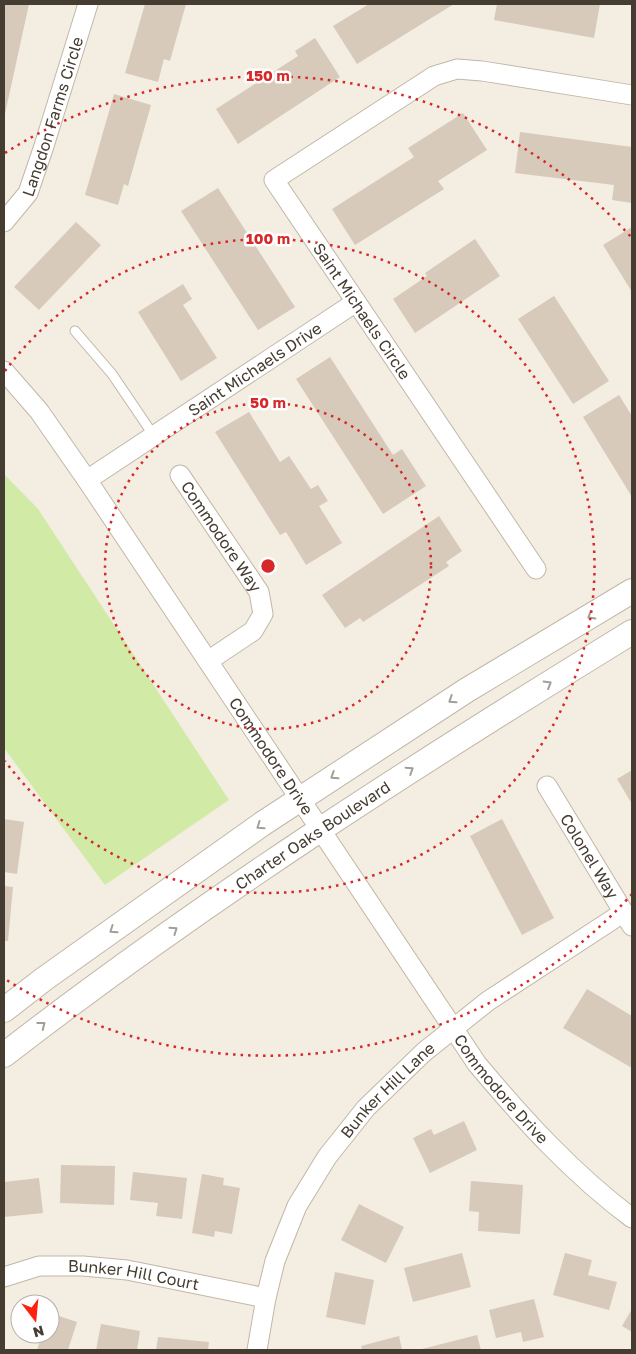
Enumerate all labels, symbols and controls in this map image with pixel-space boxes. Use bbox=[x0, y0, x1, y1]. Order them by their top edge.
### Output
street label: Langdon Farms Circle bbox=[18, 34, 87, 199]
text: 150 m bbox=[246, 66, 290, 84]
text: 100 m bbox=[246, 229, 290, 247]
street label: Saint Michaels Circle bbox=[309, 239, 415, 383]
street label: Saint Michaels Drive bbox=[184, 318, 325, 420]
text: 50 m bbox=[250, 393, 286, 411]
street label: Commodore Way bbox=[177, 477, 266, 596]
centre of rings bbox=[259, 557, 277, 575]
one-way arrow bbox=[587, 609, 596, 619]
one-way arrow bbox=[542, 680, 551, 690]
street label: Commodore Drive bbox=[225, 693, 318, 818]
one-way arrow bbox=[448, 694, 457, 704]
one-way arrow bbox=[404, 767, 414, 776]
one-way arrow bbox=[331, 770, 340, 780]
street label: Charter Oaks Boulevard bbox=[231, 777, 394, 894]
street label: Colonel Way bbox=[556, 810, 623, 902]
one-way arrow bbox=[256, 820, 265, 829]
one-way arrow bbox=[109, 924, 119, 933]
one-way arrow bbox=[168, 927, 178, 936]
one-way arrow bbox=[36, 1022, 46, 1031]
street label: Commodore Drive bbox=[450, 1030, 553, 1148]
street label: Bunker Hill Lane bbox=[336, 1038, 439, 1142]
street label: Bunker Hill Court bbox=[68, 1256, 201, 1294]
north arrow bbox=[10, 1294, 60, 1344]
text: N bbox=[31, 1322, 46, 1342]

